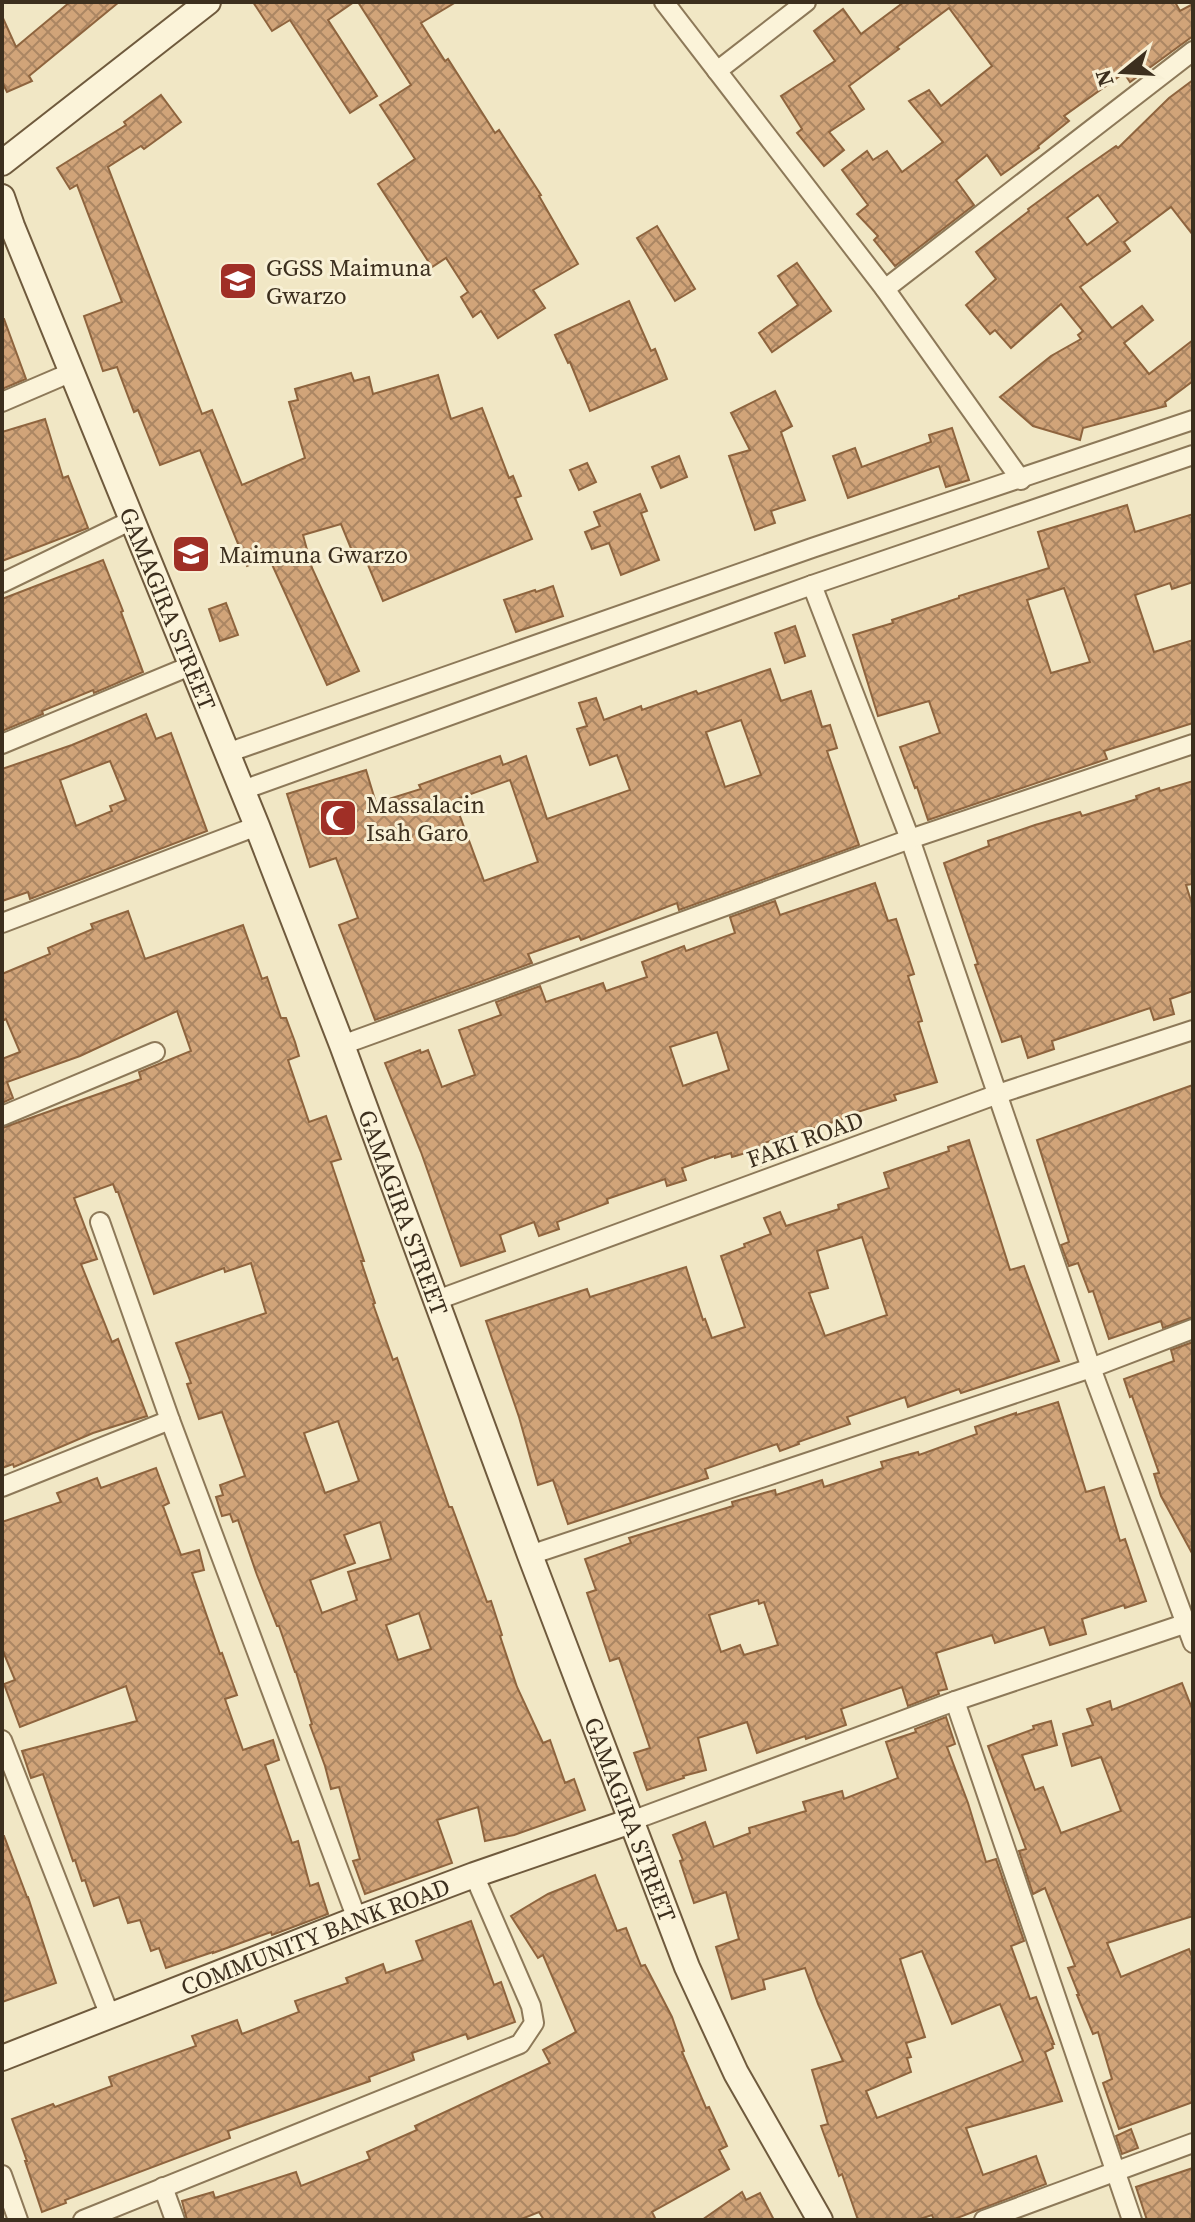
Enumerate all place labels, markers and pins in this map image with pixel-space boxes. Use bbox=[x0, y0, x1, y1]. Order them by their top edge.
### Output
place label: GGSS Maimuna Gwarzo bbox=[266, 251, 432, 312]
school or university icon: GGSS Maimuna Gwarzo bbox=[217, 260, 259, 302]
school or university icon: Maimuna Gwarzo bbox=[170, 533, 212, 575]
place label: Maimuna Gwarzo bbox=[219, 538, 408, 571]
place label: Massalacin Isah Garo bbox=[366, 788, 485, 849]
mosque icon: Massalacin Isah Garo bbox=[317, 797, 359, 839]

